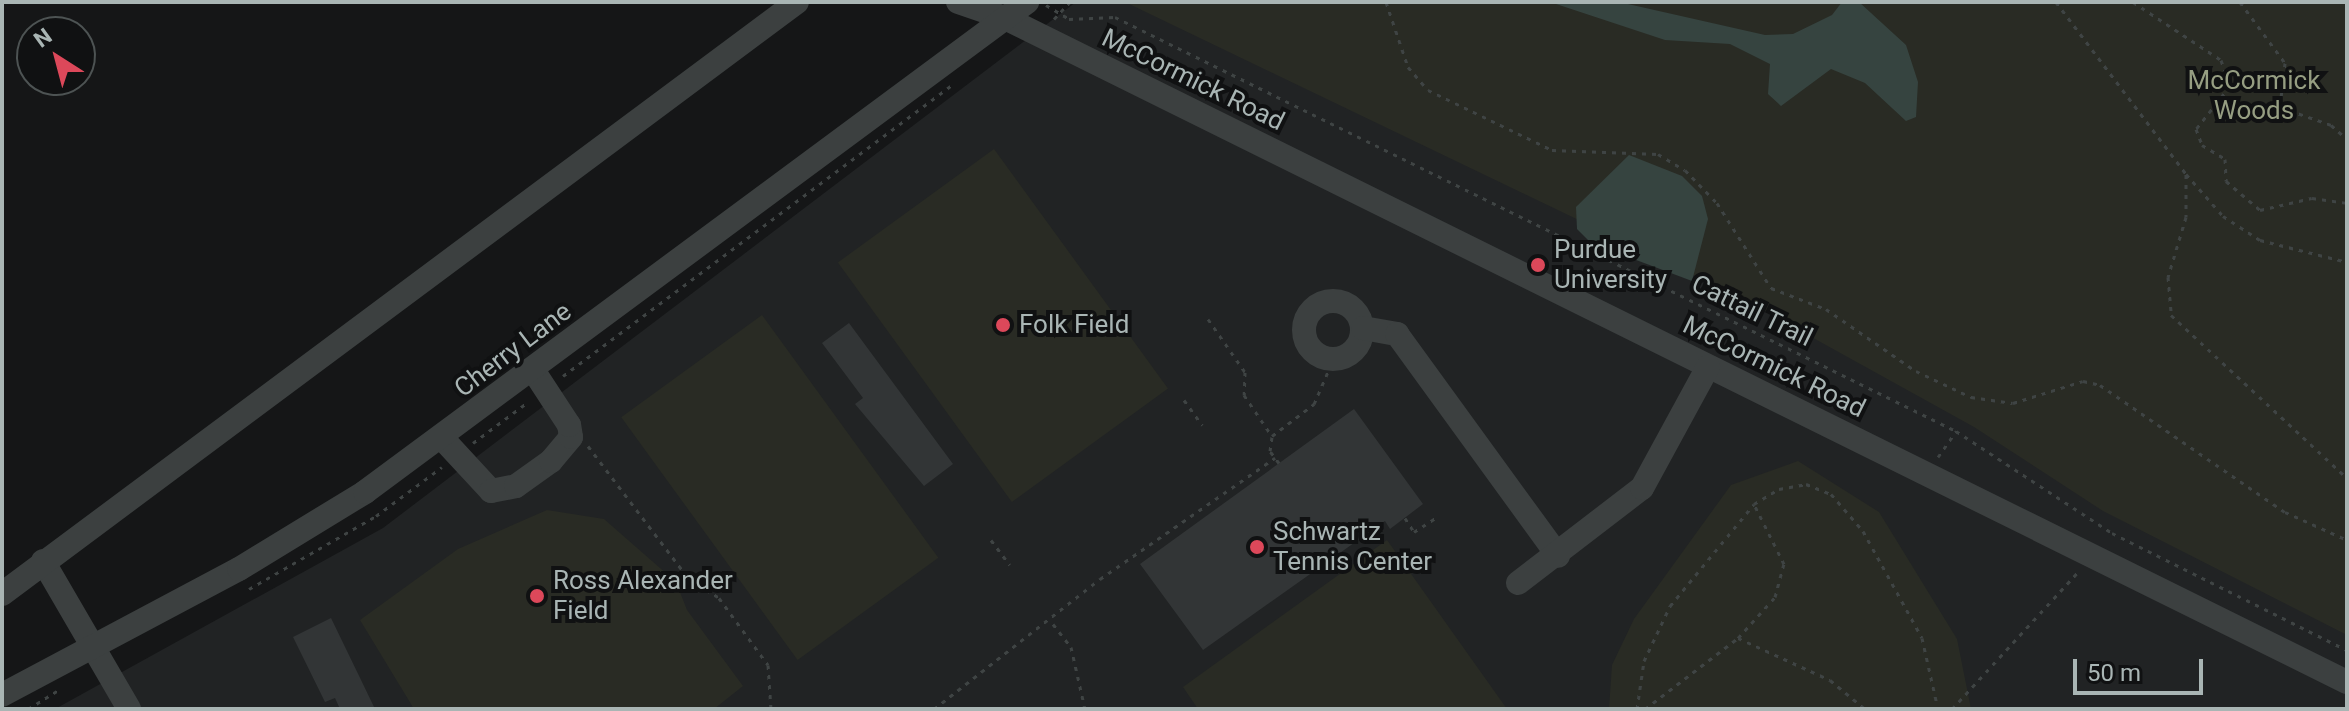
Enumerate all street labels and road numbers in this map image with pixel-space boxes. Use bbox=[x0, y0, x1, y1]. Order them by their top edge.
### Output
street label: McCormick Road bbox=[1097, 22, 1289, 138]
street label: Cattail Trail bbox=[1686, 268, 1818, 354]
street label: Cherry Lane bbox=[449, 296, 577, 404]
street label: McCormick Road bbox=[1678, 309, 1870, 425]

